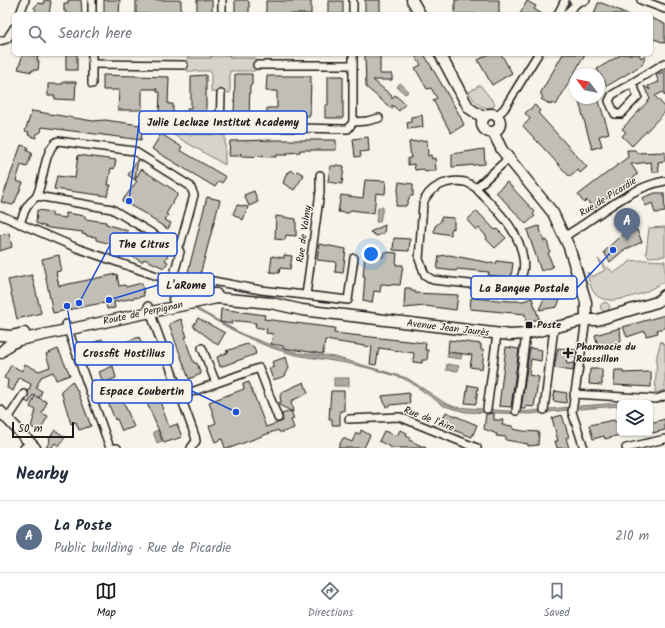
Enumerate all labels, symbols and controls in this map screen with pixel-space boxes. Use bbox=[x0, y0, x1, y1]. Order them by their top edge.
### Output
search box bbox=[12, 12, 653, 56]
text: Search here bbox=[58, 22, 132, 46]
icon: search bbox=[26, 23, 48, 45]
north arrow bbox=[569, 68, 605, 104]
callout: Julie Lecluze Institut Academy bbox=[139, 111, 307, 134]
text: Julie Lecluze Institut Academy bbox=[147, 114, 299, 132]
street label: Rue de Picardie bbox=[576, 173, 640, 221]
street label: Rue de Valmy bbox=[292, 204, 316, 264]
pin: A bbox=[614, 208, 640, 241]
callout: The Citrus bbox=[110, 233, 177, 256]
text: The Citrus bbox=[119, 236, 170, 254]
your location bbox=[361, 244, 381, 264]
callout: L'aRome bbox=[158, 273, 214, 296]
callout: La Banque Postale bbox=[471, 276, 577, 299]
text: L'aRome bbox=[166, 277, 207, 295]
text: La Banque Postale bbox=[479, 280, 570, 298]
street label: Route de Perpignan bbox=[101, 297, 185, 329]
street label: Avenue Jean Jaurès bbox=[406, 315, 491, 341]
place label: Poste bbox=[537, 317, 561, 333]
marker: Poste bbox=[524, 320, 534, 330]
place label: Pharmacie du Roussillon bbox=[576, 339, 636, 367]
callout: Crossfit Hostilius bbox=[75, 342, 173, 365]
text: Crossfit Hostilius bbox=[83, 345, 166, 363]
marker: Pharmacie du Roussillon bbox=[563, 348, 573, 358]
callout: Espace Coubertin bbox=[92, 380, 192, 403]
text: Espace Coubertin bbox=[100, 383, 184, 401]
map controls bbox=[617, 400, 653, 436]
button: layers bbox=[617, 400, 653, 436]
street label: Rue de l'Aire bbox=[401, 402, 457, 436]
scale bar bbox=[12, 420, 74, 439]
text: 50 m bbox=[18, 420, 43, 438]
text: Nearby bbox=[16, 461, 68, 488]
text: La Poste bbox=[54, 514, 112, 538]
text: A bbox=[25, 526, 33, 547]
text: 210 m bbox=[615, 526, 649, 547]
text: Public building · Rue de Picardie bbox=[54, 538, 231, 559]
tab: Map bbox=[95, 580, 117, 622]
tab: Directions bbox=[308, 580, 353, 622]
tab: Saved bbox=[544, 580, 570, 622]

